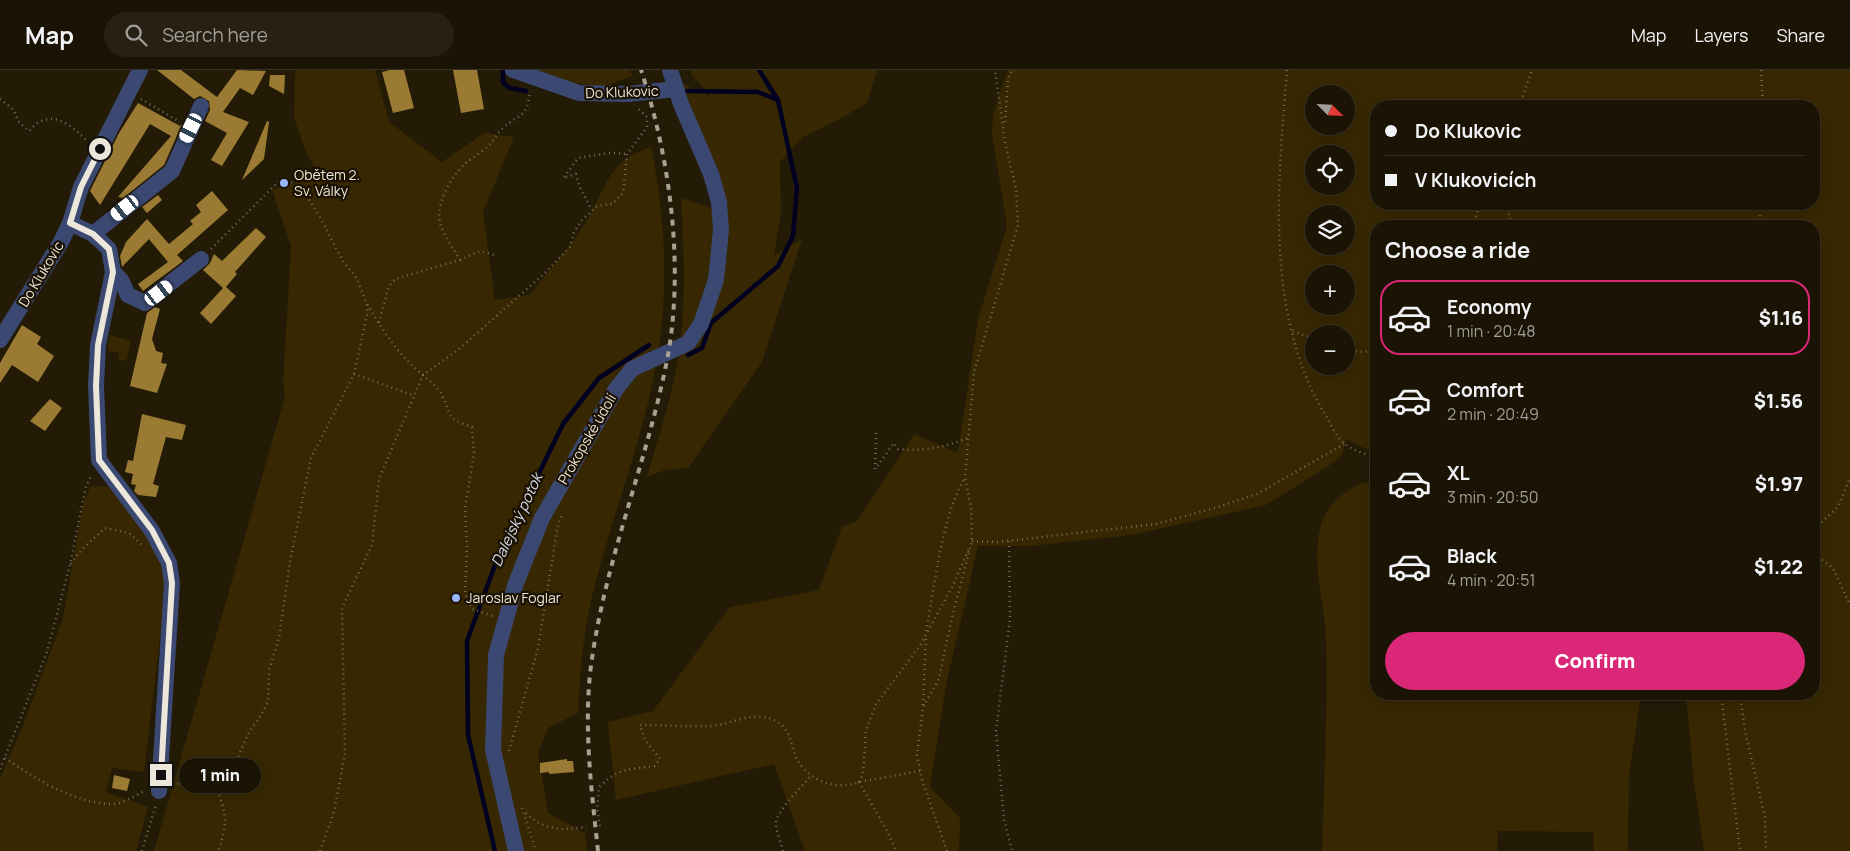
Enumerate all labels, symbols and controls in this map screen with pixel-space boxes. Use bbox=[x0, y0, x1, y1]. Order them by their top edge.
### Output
search box bbox=[104, 12, 454, 57]
text: Map bbox=[25, 18, 74, 51]
icon: search bbox=[122, 21, 150, 49]
text: Search here bbox=[162, 22, 268, 48]
text: Map bbox=[1631, 23, 1666, 47]
text: Layers bbox=[1694, 23, 1748, 47]
text: Share bbox=[1776, 23, 1825, 47]
street label: Do Klukovic bbox=[585, 81, 659, 102]
north arrow bbox=[1305, 85, 1355, 135]
map controls bbox=[1305, 85, 1355, 375]
car bbox=[177, 111, 204, 145]
text: Do Klukovic bbox=[1415, 118, 1522, 144]
route start bbox=[89, 138, 111, 160]
button: locate bbox=[1305, 145, 1355, 195]
place label: Obětem 2. Sv. Války bbox=[294, 165, 360, 200]
text: V Klukovicích bbox=[1415, 167, 1537, 193]
marker: Obětem 2. Sv. Války bbox=[278, 177, 290, 189]
car bbox=[108, 193, 141, 223]
button: layers bbox=[1305, 205, 1355, 255]
text: Choose a ride bbox=[1385, 235, 1530, 265]
street label: Do Klukovic bbox=[14, 237, 68, 310]
button: + bbox=[1305, 265, 1355, 315]
car bbox=[142, 278, 175, 308]
text: Economy bbox=[1447, 294, 1531, 320]
icon: car bbox=[1387, 295, 1432, 340]
text: $1.16 bbox=[1759, 305, 1803, 331]
text: 1 min · 20:48 bbox=[1447, 320, 1536, 342]
button: − bbox=[1305, 325, 1355, 375]
text: Comfort bbox=[1447, 377, 1524, 403]
icon: car bbox=[1387, 378, 1432, 423]
text: $1.56 bbox=[1754, 388, 1803, 414]
street label: Prokopské údolí bbox=[553, 390, 620, 487]
text: 2 min · 20:49 bbox=[1447, 403, 1539, 425]
text: XL bbox=[1447, 460, 1470, 486]
icon: car bbox=[1387, 461, 1432, 506]
water label: Dalejský potok bbox=[486, 468, 548, 570]
text: $1.97 bbox=[1755, 471, 1803, 497]
text: 3 min · 20:50 bbox=[1447, 486, 1539, 508]
text: Black bbox=[1447, 543, 1496, 569]
icon: car bbox=[1387, 544, 1432, 589]
text: $1.22 bbox=[1754, 554, 1803, 580]
text: 4 min · 20:51 bbox=[1447, 569, 1536, 591]
place label: Jaroslav Foglar bbox=[466, 588, 561, 607]
marker: Jaroslav Foglar bbox=[450, 592, 462, 604]
button: Confirm bbox=[1385, 632, 1805, 690]
callout: 1 min bbox=[178, 758, 261, 792]
route end bbox=[150, 764, 172, 786]
text: 1 min bbox=[200, 764, 240, 786]

